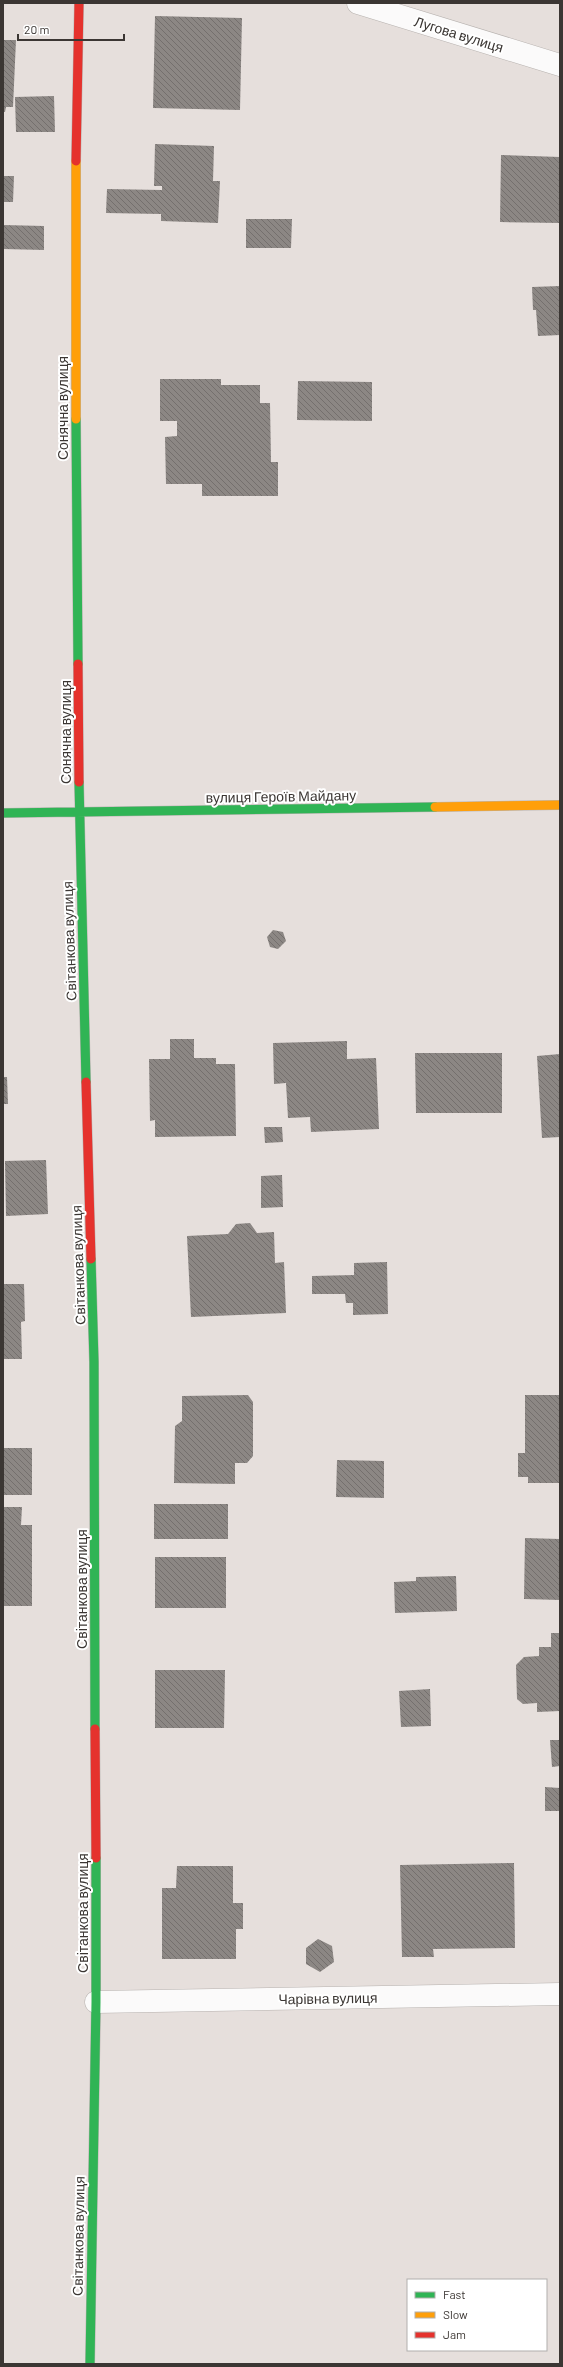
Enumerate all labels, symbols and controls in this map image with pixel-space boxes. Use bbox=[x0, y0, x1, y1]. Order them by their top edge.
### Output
street label: Лугова вулиця bbox=[412, 12, 506, 56]
scale bar bbox=[18, 16, 124, 42]
text: 20 m bbox=[24, 22, 50, 36]
street label: Сонячна вулиця bbox=[54, 356, 71, 460]
street label: Сонячна вулиця bbox=[57, 680, 74, 784]
street label: вулиця Героїв Майдану bbox=[206, 786, 356, 806]
street label: Світанкова вулиця bbox=[58, 881, 80, 1001]
street label: Світанкова вулиця bbox=[67, 1205, 89, 1325]
street label: Світанкова вулиця bbox=[73, 1529, 90, 1649]
street label: Світанкова вулиця bbox=[74, 1853, 91, 1973]
street label: Чарівна вулиця bbox=[278, 1989, 378, 2007]
street label: Світанкова вулиця bbox=[68, 2176, 88, 2296]
legend bbox=[407, 2279, 547, 2351]
text: Fast bbox=[443, 2287, 466, 2301]
text: Slow bbox=[443, 2307, 468, 2321]
text: Jam bbox=[443, 2327, 466, 2341]

